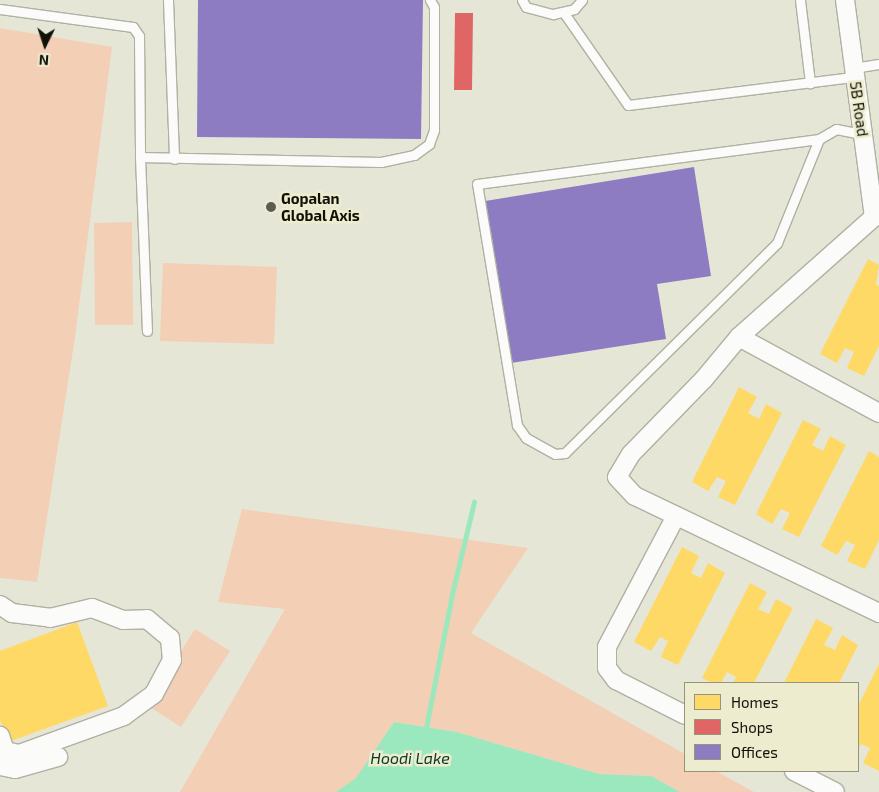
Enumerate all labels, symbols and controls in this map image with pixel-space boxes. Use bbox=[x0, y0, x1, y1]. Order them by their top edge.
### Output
north arrow bbox=[20, 20, 70, 70]
text: N bbox=[38, 52, 50, 69]
street label: 5B Road bbox=[846, 80, 872, 138]
place label: Gopalan Global Axis bbox=[281, 189, 361, 224]
marker: Gopalan Global Axis bbox=[265, 201, 277, 213]
legend bbox=[684, 682, 859, 772]
text: Homes bbox=[731, 693, 778, 711]
text: Shops bbox=[731, 718, 773, 736]
text: Offices bbox=[731, 743, 778, 761]
water label: Hoodi Lake bbox=[370, 748, 450, 768]

